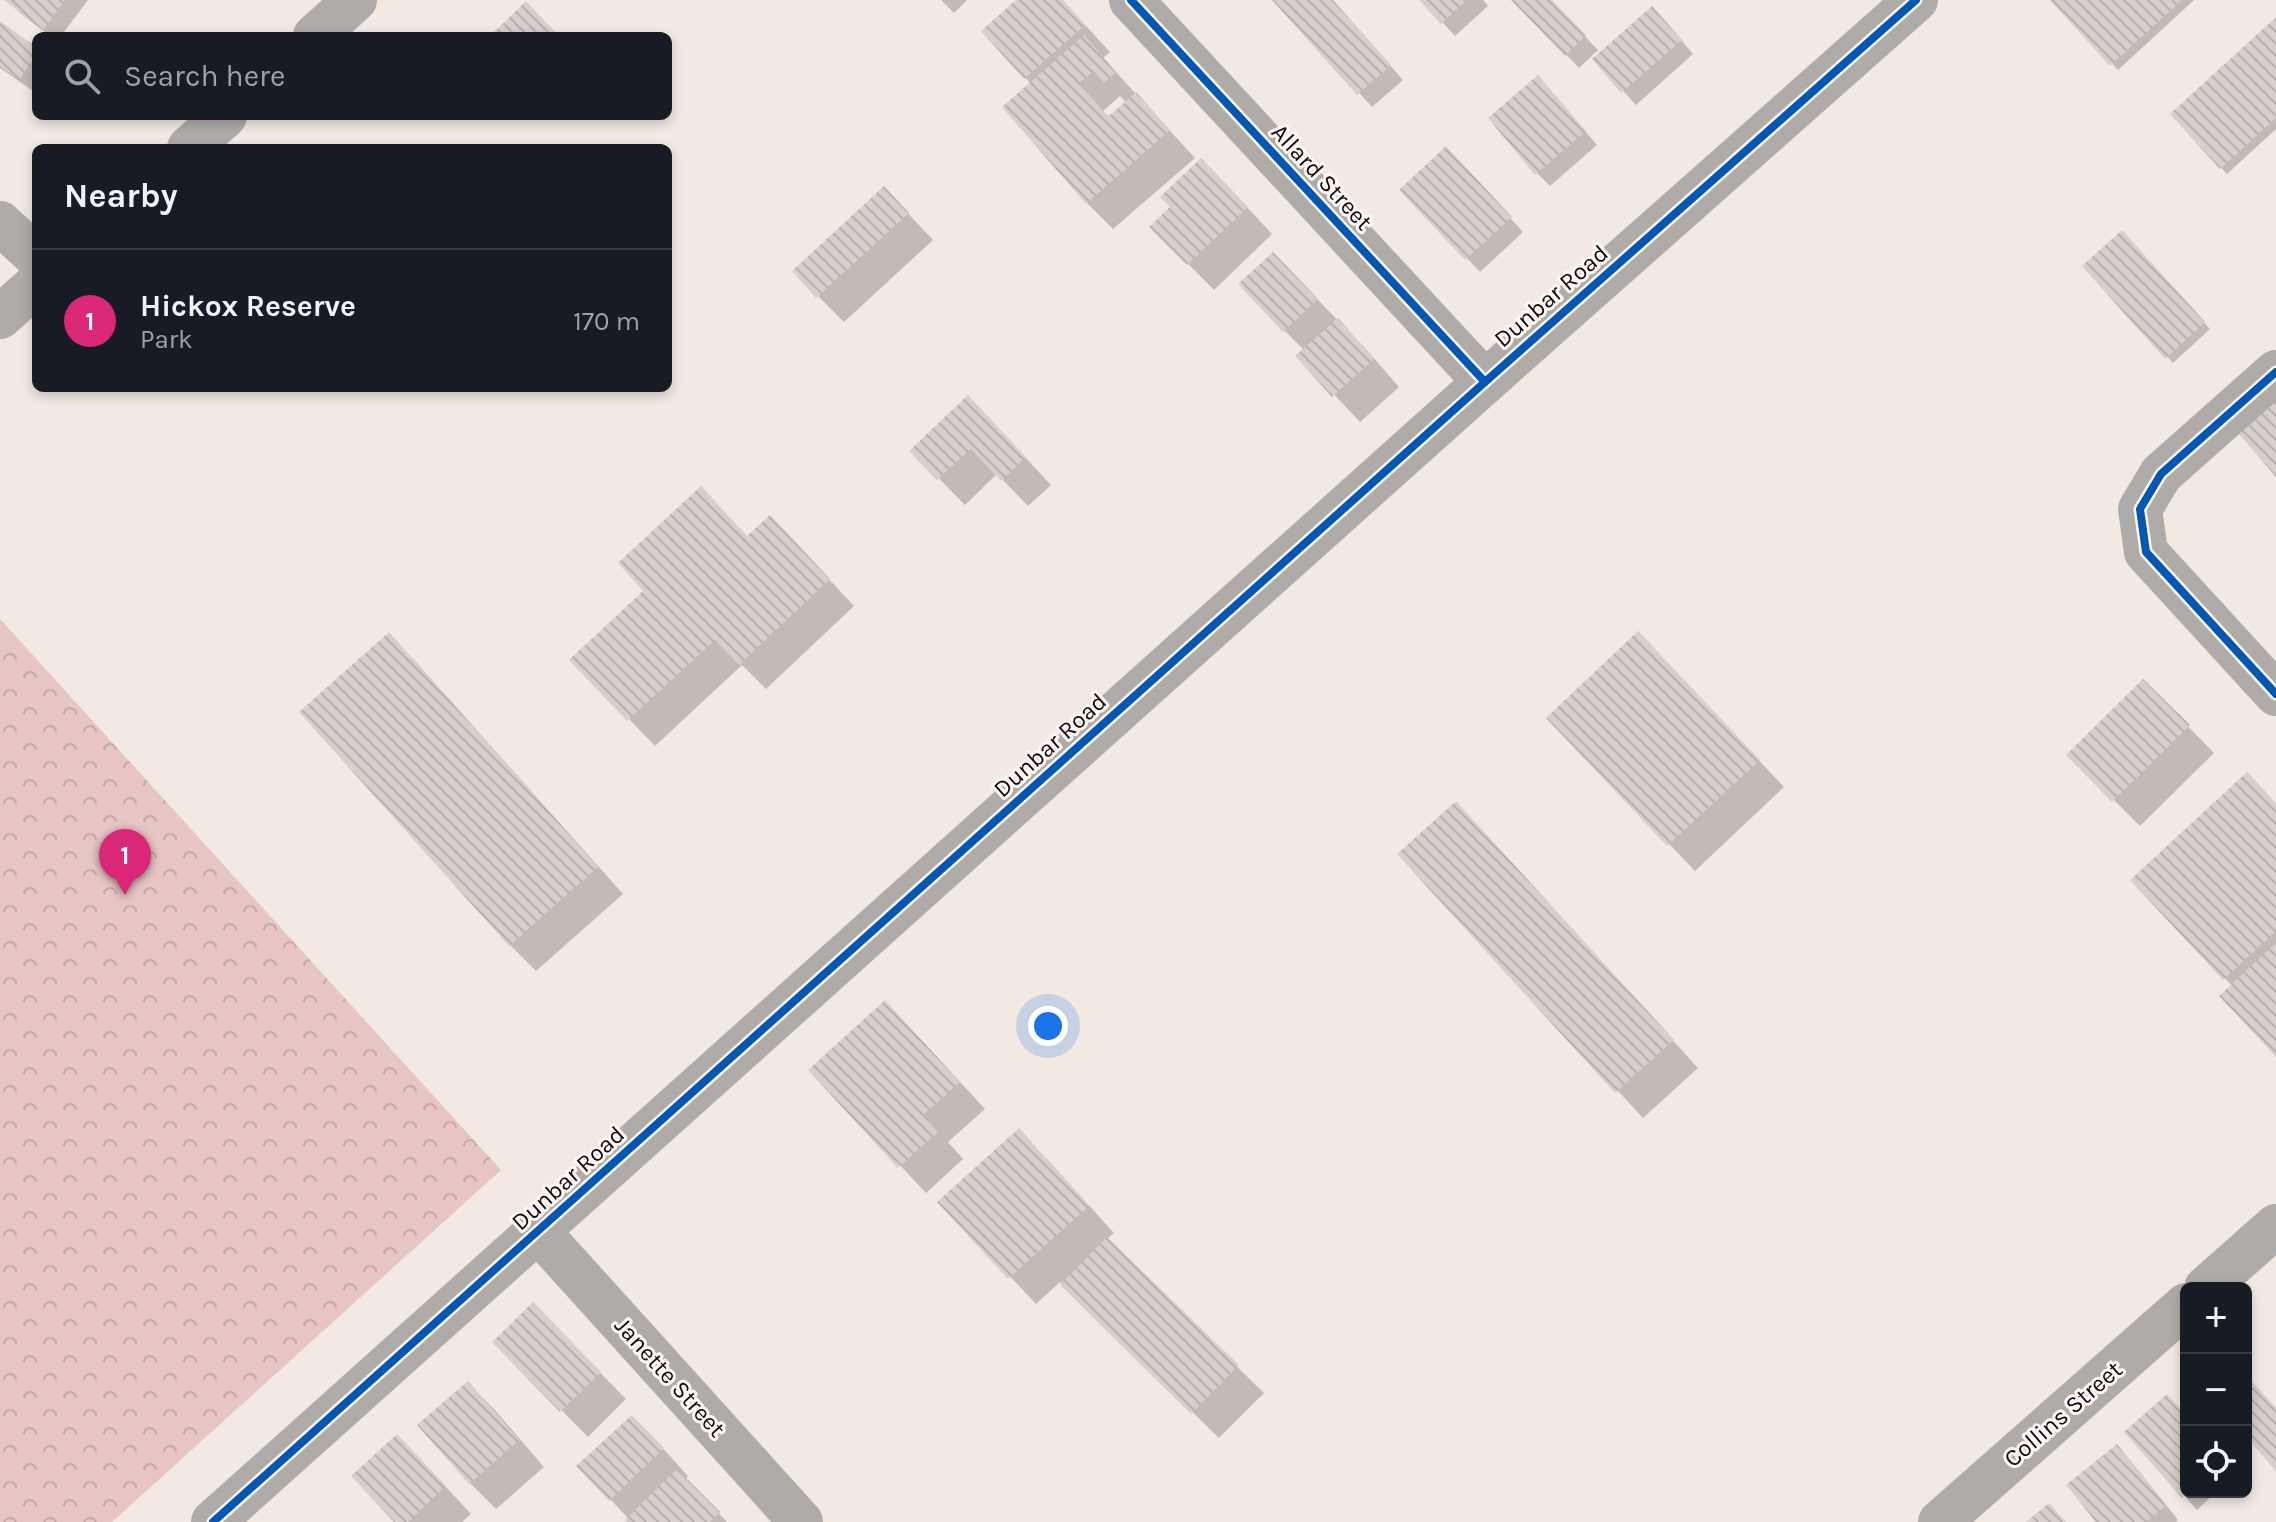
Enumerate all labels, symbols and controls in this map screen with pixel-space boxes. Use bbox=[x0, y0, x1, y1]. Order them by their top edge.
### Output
search box bbox=[32, 32, 672, 120]
icon: search bbox=[60, 54, 104, 98]
text: Search here bbox=[124, 58, 285, 94]
street label: Allard Street bbox=[1266, 118, 1378, 236]
text: Nearby bbox=[64, 176, 178, 216]
street label: Dunbar Road bbox=[1488, 239, 1614, 353]
text: Hickox Reserve bbox=[140, 288, 356, 324]
text: 1 bbox=[85, 306, 95, 337]
text: 170 m bbox=[573, 306, 640, 337]
text: Park bbox=[140, 324, 193, 355]
street label: Dunbar Road bbox=[988, 687, 1112, 803]
pin: 1 bbox=[99, 829, 151, 895]
your location bbox=[1028, 1006, 1068, 1046]
street label: Dunbar Road bbox=[506, 1120, 630, 1236]
map controls bbox=[2180, 1282, 2252, 1498]
button: + bbox=[2180, 1282, 2252, 1354]
street label: Janette Street bbox=[609, 1311, 731, 1443]
button: − bbox=[2180, 1354, 2252, 1426]
street label: Collins Street bbox=[1998, 1355, 2128, 1473]
button: locate bbox=[2180, 1426, 2252, 1498]

